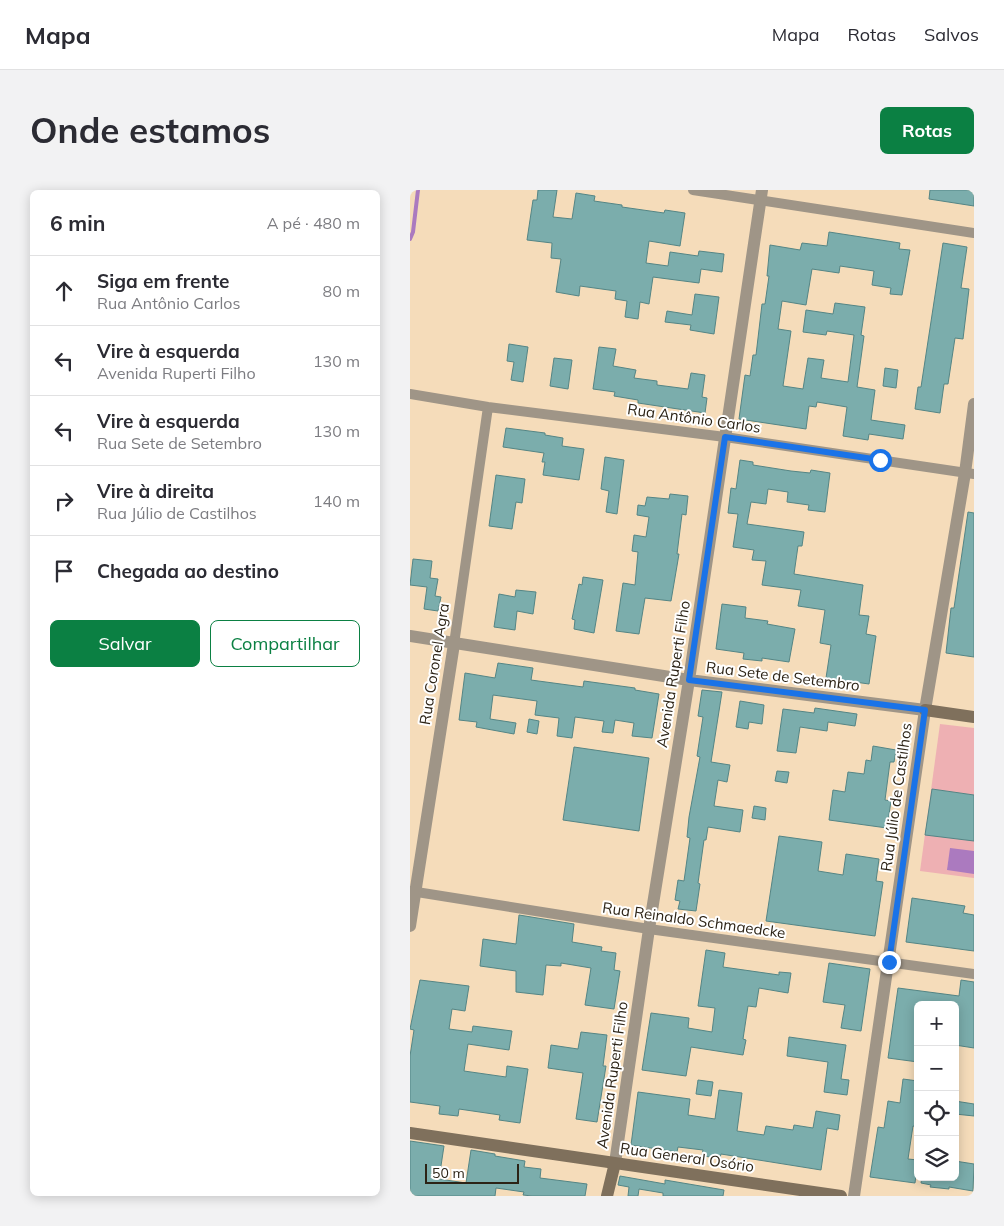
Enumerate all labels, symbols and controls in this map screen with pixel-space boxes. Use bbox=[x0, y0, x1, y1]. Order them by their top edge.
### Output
text: Mapa bbox=[25, 20, 91, 50]
text: Mapa bbox=[772, 23, 820, 46]
text: Rotas bbox=[848, 23, 896, 46]
text: Salvos bbox=[924, 23, 979, 46]
button: Rotas bbox=[880, 107, 974, 154]
text: Onde estamos bbox=[30, 108, 270, 152]
text: 6 min bbox=[50, 210, 105, 236]
text: A pé · 480 m bbox=[267, 213, 360, 233]
text: Siga em frente bbox=[97, 269, 229, 293]
icon: ahead bbox=[50, 277, 78, 305]
text: 80 m bbox=[323, 281, 360, 301]
text: Rua Antônio Carlos bbox=[97, 293, 240, 313]
text: Vire à esquerda bbox=[97, 339, 240, 363]
icon: left bbox=[50, 347, 78, 375]
text: 130 m bbox=[313, 351, 360, 371]
text: Avenida Ruperti Filho bbox=[97, 363, 256, 383]
street label: Rua Antônio Carlos bbox=[626, 399, 762, 437]
text: Vire à esquerda bbox=[97, 409, 240, 433]
icon: left bbox=[50, 417, 78, 445]
text: 130 m bbox=[313, 421, 360, 441]
text: Rua Sete de Setembro bbox=[97, 433, 262, 453]
route start bbox=[869, 449, 892, 472]
text: Vire à direita bbox=[97, 479, 214, 503]
icon: right bbox=[50, 487, 78, 515]
text: 140 m bbox=[313, 491, 360, 511]
text: Rua Júlio de Castilhos bbox=[97, 503, 257, 523]
icon: arrive bbox=[50, 557, 78, 585]
text: Chegada ao destino bbox=[97, 559, 279, 583]
street label: Avenida Ruperti Filho bbox=[652, 599, 694, 749]
street label: Rua Coronel Agra bbox=[415, 602, 453, 726]
button: Salvar bbox=[50, 620, 200, 667]
button: Compartilhar bbox=[210, 620, 360, 667]
street label: Rua Sete de Setembro bbox=[705, 657, 861, 695]
street label: Rua Júlio de Castilhos bbox=[876, 722, 916, 872]
street label: Rua Reinaldo Schmaedcke bbox=[601, 898, 787, 942]
route end bbox=[878, 951, 901, 974]
street label: Avenida Ruperti Filho bbox=[592, 1000, 632, 1150]
map controls bbox=[914, 1001, 959, 1181]
button: + bbox=[914, 1001, 959, 1046]
button: − bbox=[914, 1046, 959, 1091]
button: locate bbox=[914, 1091, 959, 1136]
button: layers bbox=[914, 1136, 959, 1181]
street label: Rua General Osório bbox=[619, 1138, 755, 1176]
scale bar bbox=[425, 1161, 519, 1184]
text: 50 m bbox=[432, 1164, 465, 1182]

